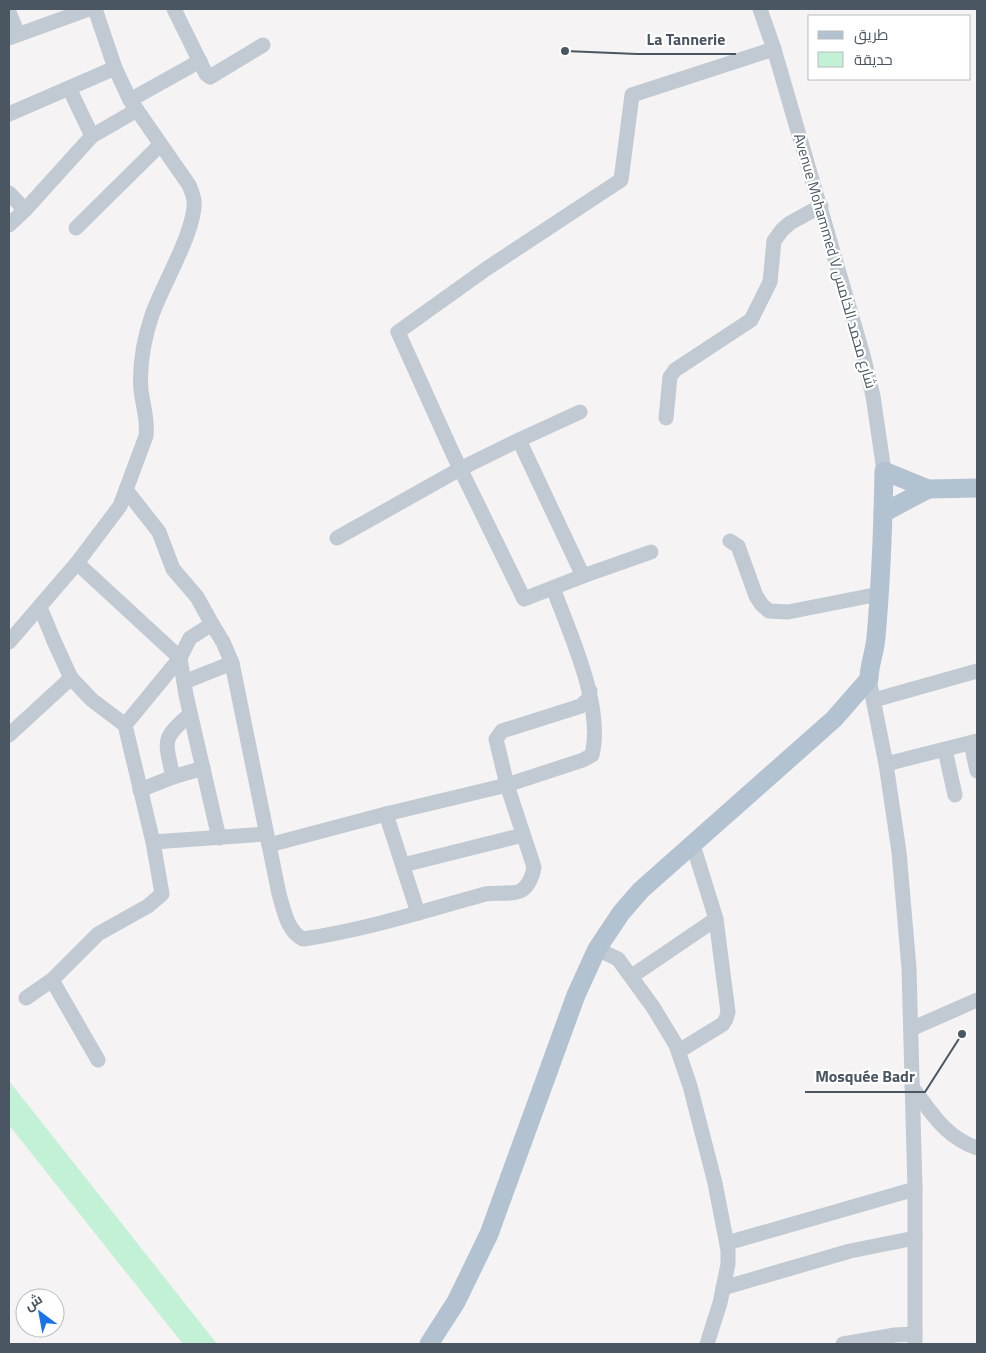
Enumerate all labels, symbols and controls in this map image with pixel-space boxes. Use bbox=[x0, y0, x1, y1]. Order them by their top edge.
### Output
legend bbox=[808, 15, 971, 80]
callout: La Tannerie bbox=[637, 23, 736, 54]
text: طريق bbox=[854, 23, 888, 46]
text: La Tannerie bbox=[647, 27, 725, 51]
text: حديقة bbox=[854, 48, 893, 71]
street label: Avenue Mohammed V شارع محمد الخامس bbox=[788, 131, 883, 391]
callout: Mosquée Badr bbox=[805, 1061, 925, 1092]
text: Mosquée Badr bbox=[815, 1064, 915, 1088]
north arrow bbox=[15, 1288, 65, 1338]
text: ش bbox=[20, 1288, 46, 1315]

